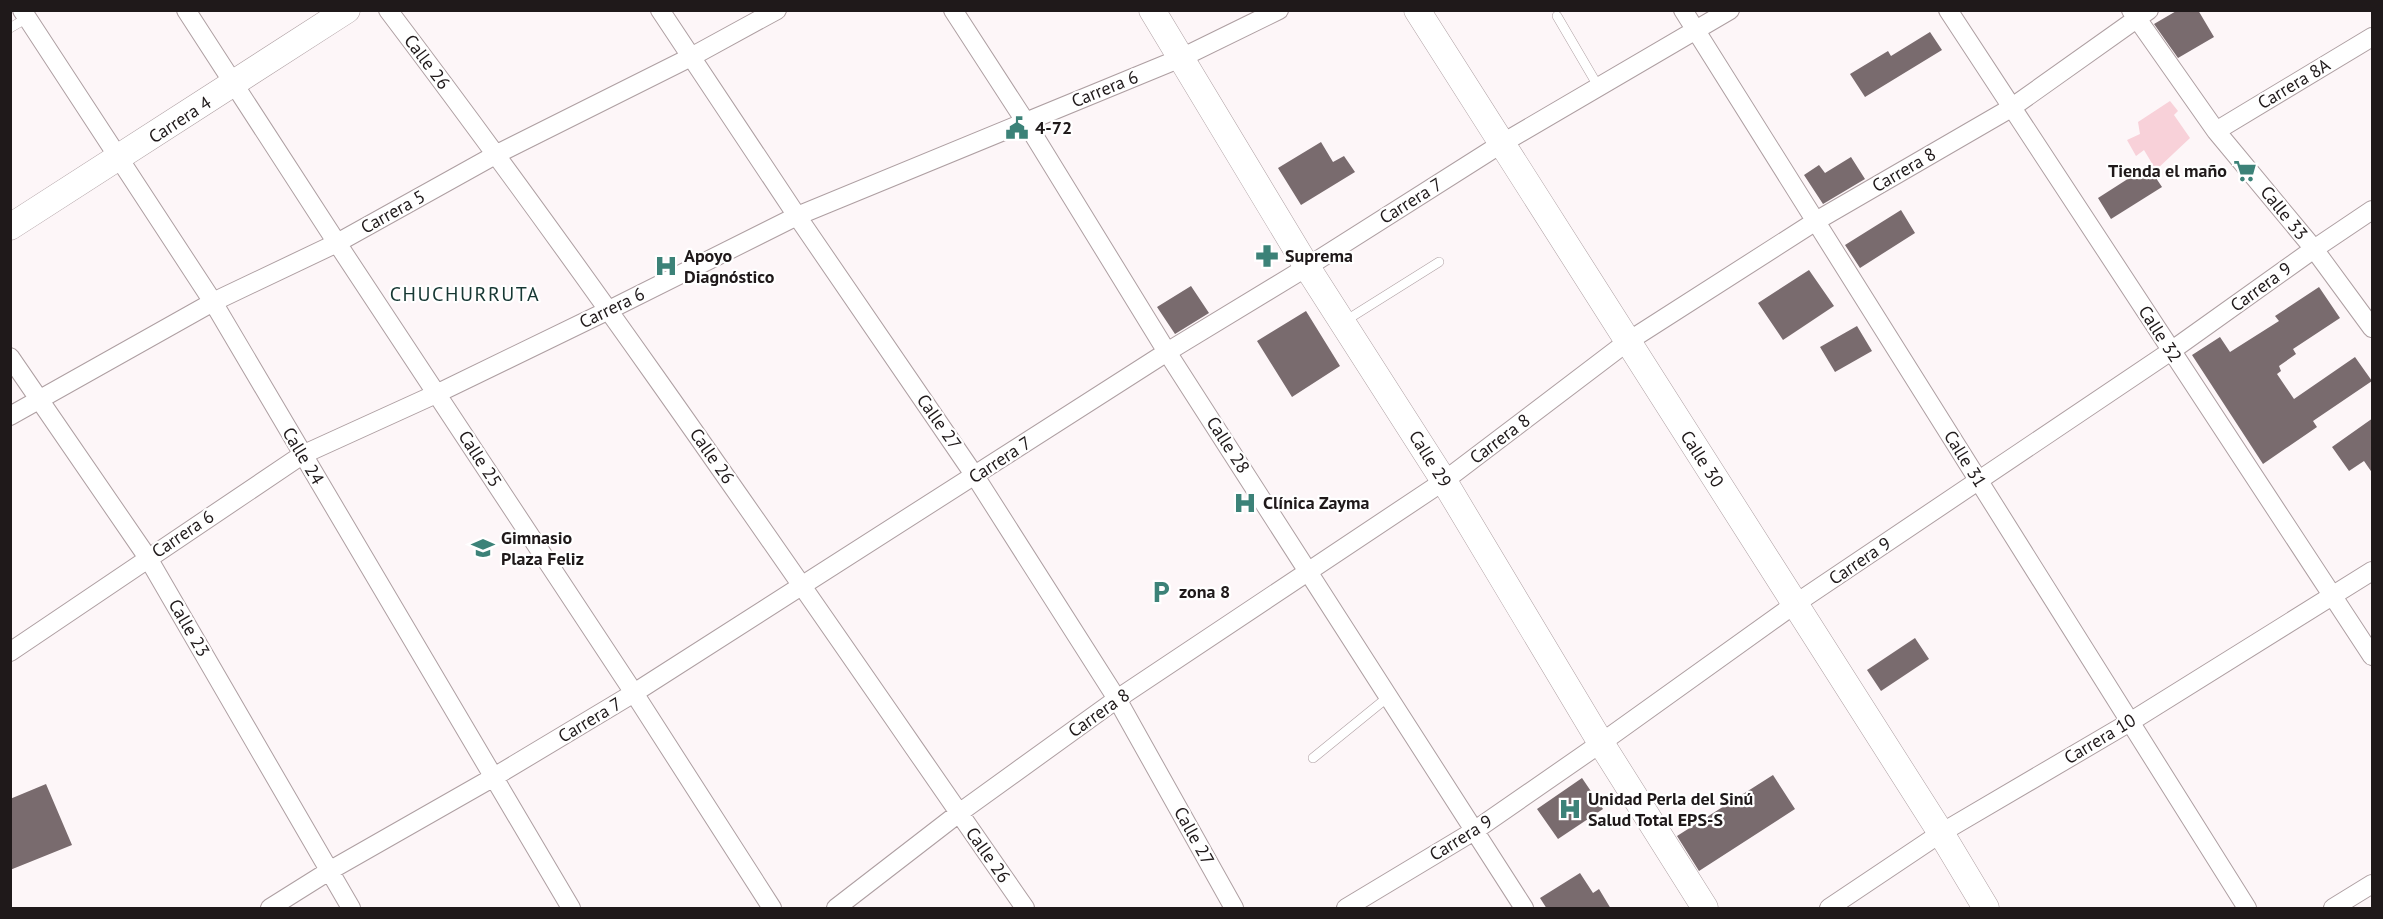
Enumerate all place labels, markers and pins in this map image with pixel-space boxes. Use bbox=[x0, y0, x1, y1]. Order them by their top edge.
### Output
public building icon: 4-72 bbox=[1004, 115, 1030, 141]
place label: 4-72 bbox=[1035, 116, 1072, 139]
supermarket icon: Tienda el maño bbox=[2232, 158, 2258, 184]
place label: Tienda el maño bbox=[2108, 159, 2227, 182]
pharmacy icon: Suprema bbox=[1254, 243, 1280, 269]
place label: Apoyo Diagnóstico bbox=[684, 244, 775, 288]
place label: Suprema bbox=[1285, 244, 1353, 267]
hospital icon: Apoyo Diagnóstico bbox=[653, 253, 679, 279]
hospital icon: Clínica Zayma bbox=[1232, 490, 1258, 516]
place label: Clínica Zayma bbox=[1263, 491, 1369, 514]
place label: Gimnasio Plaza Feliz bbox=[501, 526, 584, 570]
school or university icon: Gimnasio Plaza Feliz bbox=[470, 535, 496, 561]
parking icon: zona 8 bbox=[1148, 579, 1174, 605]
place label: zona 8 bbox=[1179, 580, 1230, 603]
place label: Unidad Perla del Sinú Salud Total EPS-S bbox=[1588, 787, 1753, 831]
hospital icon: Unidad Perla del Sinú Salud Total EPS-S bbox=[1557, 796, 1583, 822]

